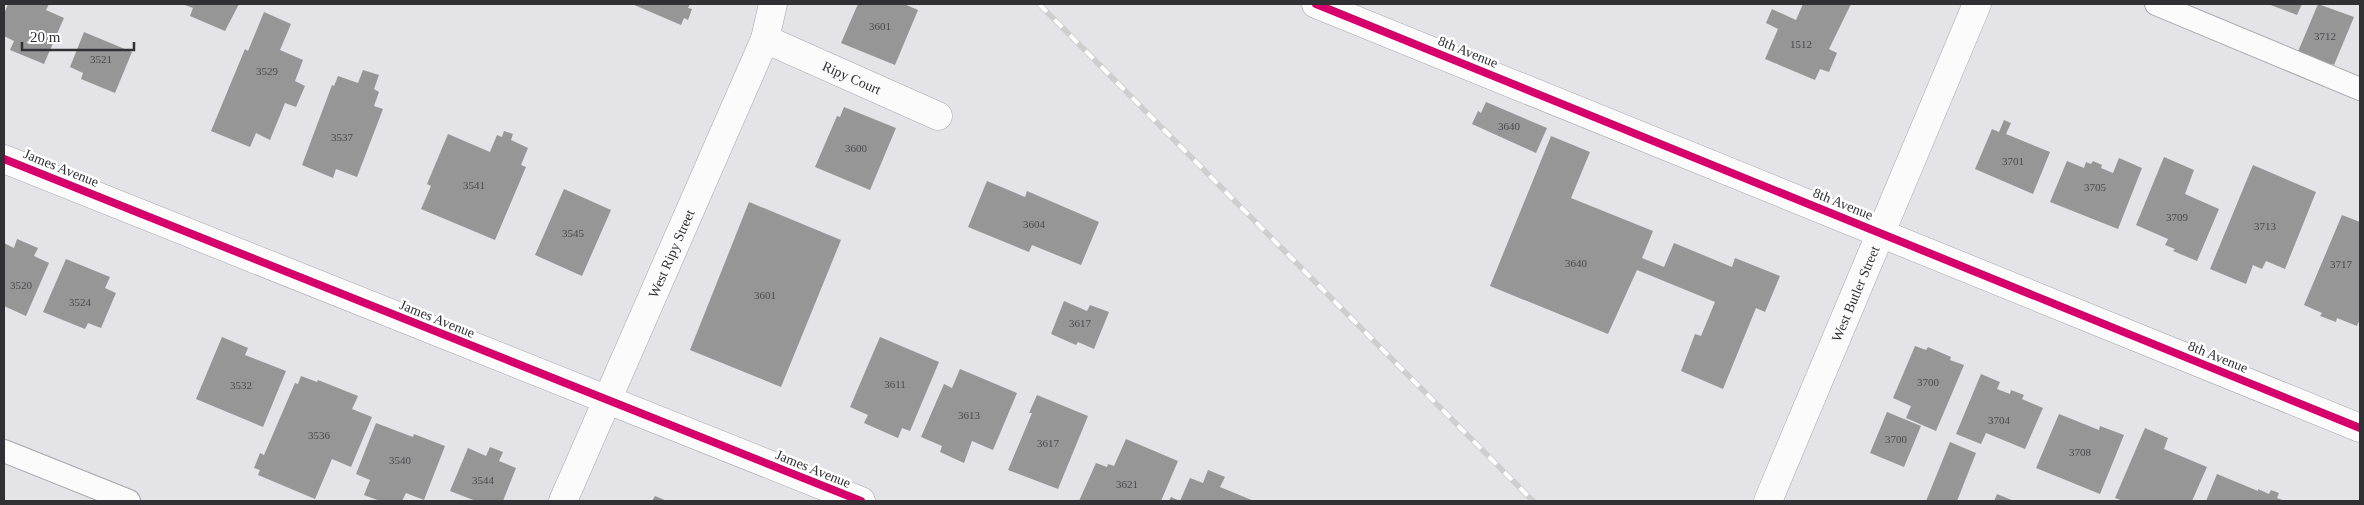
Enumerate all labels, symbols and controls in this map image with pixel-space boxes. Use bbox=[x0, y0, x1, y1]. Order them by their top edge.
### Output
scale bar bbox=[22, 20, 135, 52]
house number: 3601 bbox=[869, 20, 891, 32]
text: 20 m bbox=[30, 29, 61, 45]
house number: 3712 bbox=[2314, 30, 2336, 42]
street label: 8th Avenue bbox=[1436, 33, 1500, 71]
house number: 1512 bbox=[1790, 38, 1812, 50]
house number: 3521 bbox=[90, 53, 112, 65]
street label: Ripy Court bbox=[820, 58, 884, 97]
house number: 3529 bbox=[256, 65, 279, 77]
house number: 3640 bbox=[1498, 120, 1521, 132]
house number: 3537 bbox=[331, 131, 354, 143]
house number: 3600 bbox=[845, 142, 868, 154]
street label: James Avenue bbox=[21, 146, 101, 190]
house number: 3701 bbox=[2002, 155, 2024, 167]
house number: 3541 bbox=[463, 179, 485, 191]
house number: 3705 bbox=[2084, 181, 2107, 193]
street label: 8th Avenue bbox=[1811, 185, 1875, 223]
street label: West Ripy Street bbox=[645, 207, 697, 300]
house number: 3709 bbox=[2166, 211, 2189, 223]
house number: 3604 bbox=[1023, 218, 1046, 230]
house number: 3713 bbox=[2254, 220, 2277, 232]
house number: 3545 bbox=[562, 227, 585, 239]
street label: West Butler Street bbox=[1828, 243, 1882, 344]
house number: 3640 bbox=[1565, 257, 1588, 269]
house number: 3717 bbox=[2330, 258, 2353, 270]
house number: 3520 bbox=[10, 279, 33, 291]
house number: 3601 bbox=[754, 289, 776, 301]
house number: 3524 bbox=[69, 296, 92, 308]
street label: James Avenue bbox=[397, 297, 477, 341]
house number: 3617 bbox=[1069, 317, 1092, 329]
street label: 8th Avenue bbox=[2186, 338, 2250, 376]
house number: 3700 bbox=[1917, 376, 1940, 388]
house number: 3611 bbox=[884, 378, 906, 390]
house number: 3532 bbox=[230, 379, 252, 391]
house number: 3613 bbox=[958, 409, 981, 421]
house number: 3704 bbox=[1988, 414, 2011, 426]
house number: 3536 bbox=[308, 429, 331, 441]
house number: 3700 bbox=[1885, 433, 1908, 445]
house number: 3617 bbox=[1037, 437, 1060, 449]
house number: 3708 bbox=[2069, 446, 2092, 458]
street label: James Avenue bbox=[773, 447, 853, 491]
house number: 3540 bbox=[389, 454, 412, 466]
house number: 3544 bbox=[472, 474, 495, 486]
house number: 3621 bbox=[1116, 478, 1138, 490]

